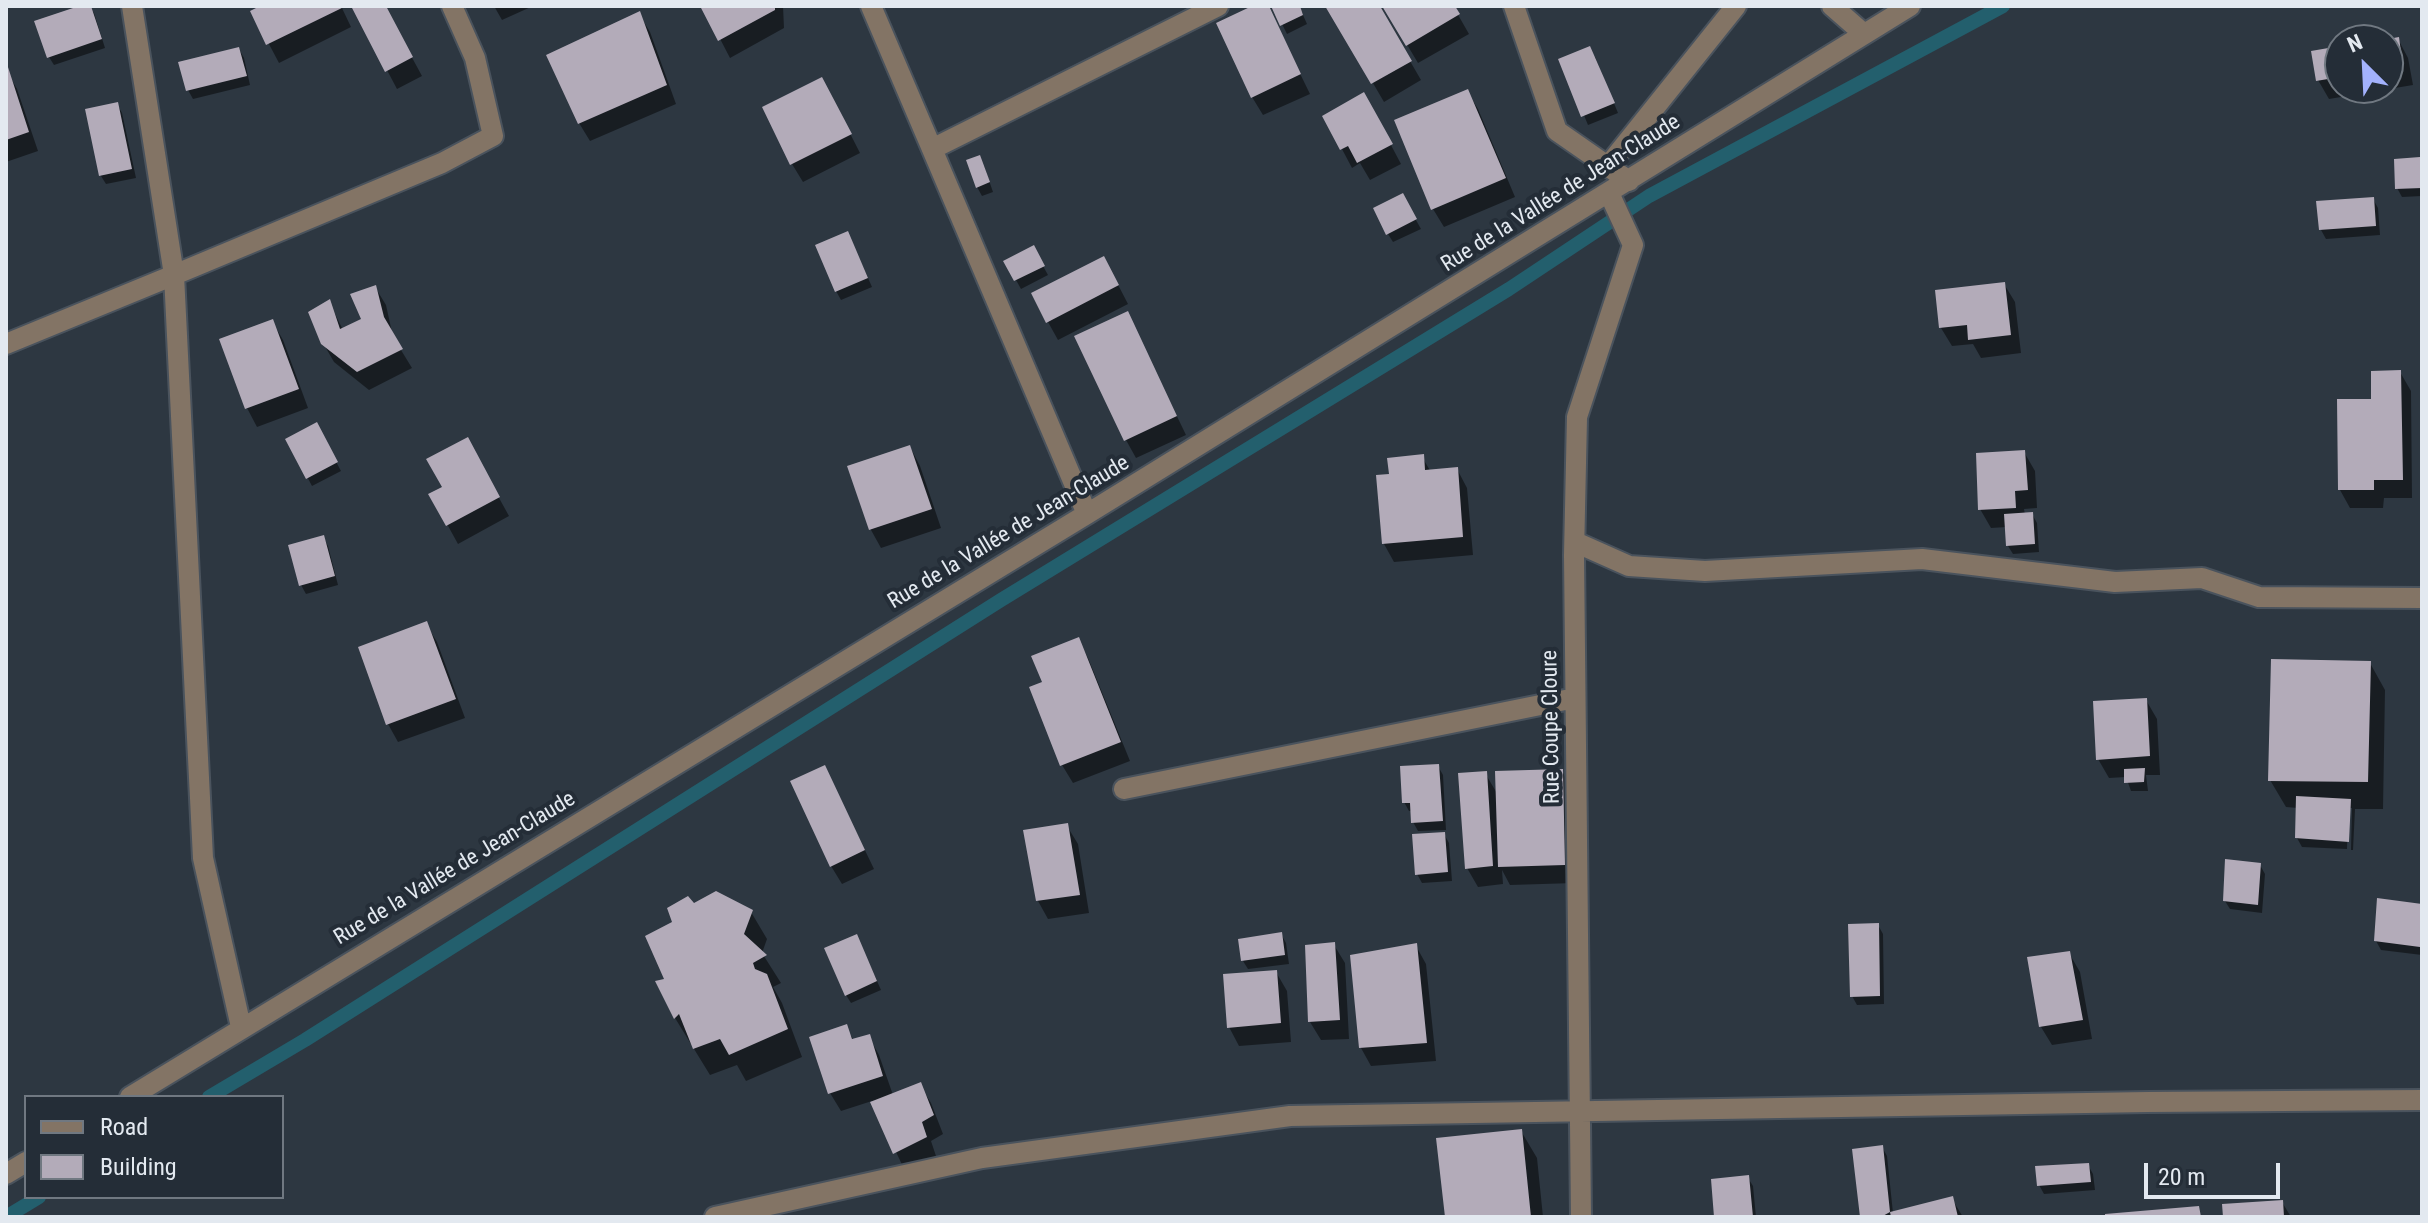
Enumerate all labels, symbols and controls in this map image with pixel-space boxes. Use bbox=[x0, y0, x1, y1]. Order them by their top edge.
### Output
north arrow bbox=[2324, 24, 2404, 104]
text: N bbox=[2344, 29, 2366, 58]
street label: Rue de la Vallée de Jean-Claude bbox=[1437, 110, 1685, 278]
street label: Rue de la Vallée de Jean-Claude bbox=[884, 450, 1134, 616]
street label: Rue Coupe Cloure bbox=[1537, 650, 1567, 804]
street label: Rue de la Vallée de Jean-Claude bbox=[330, 786, 580, 952]
legend bbox=[24, 1095, 284, 1199]
text: Road bbox=[100, 1113, 148, 1141]
scale bar bbox=[2148, 1147, 2284, 1197]
text: Building bbox=[100, 1153, 177, 1181]
text: 20 m bbox=[2158, 1163, 2205, 1191]

